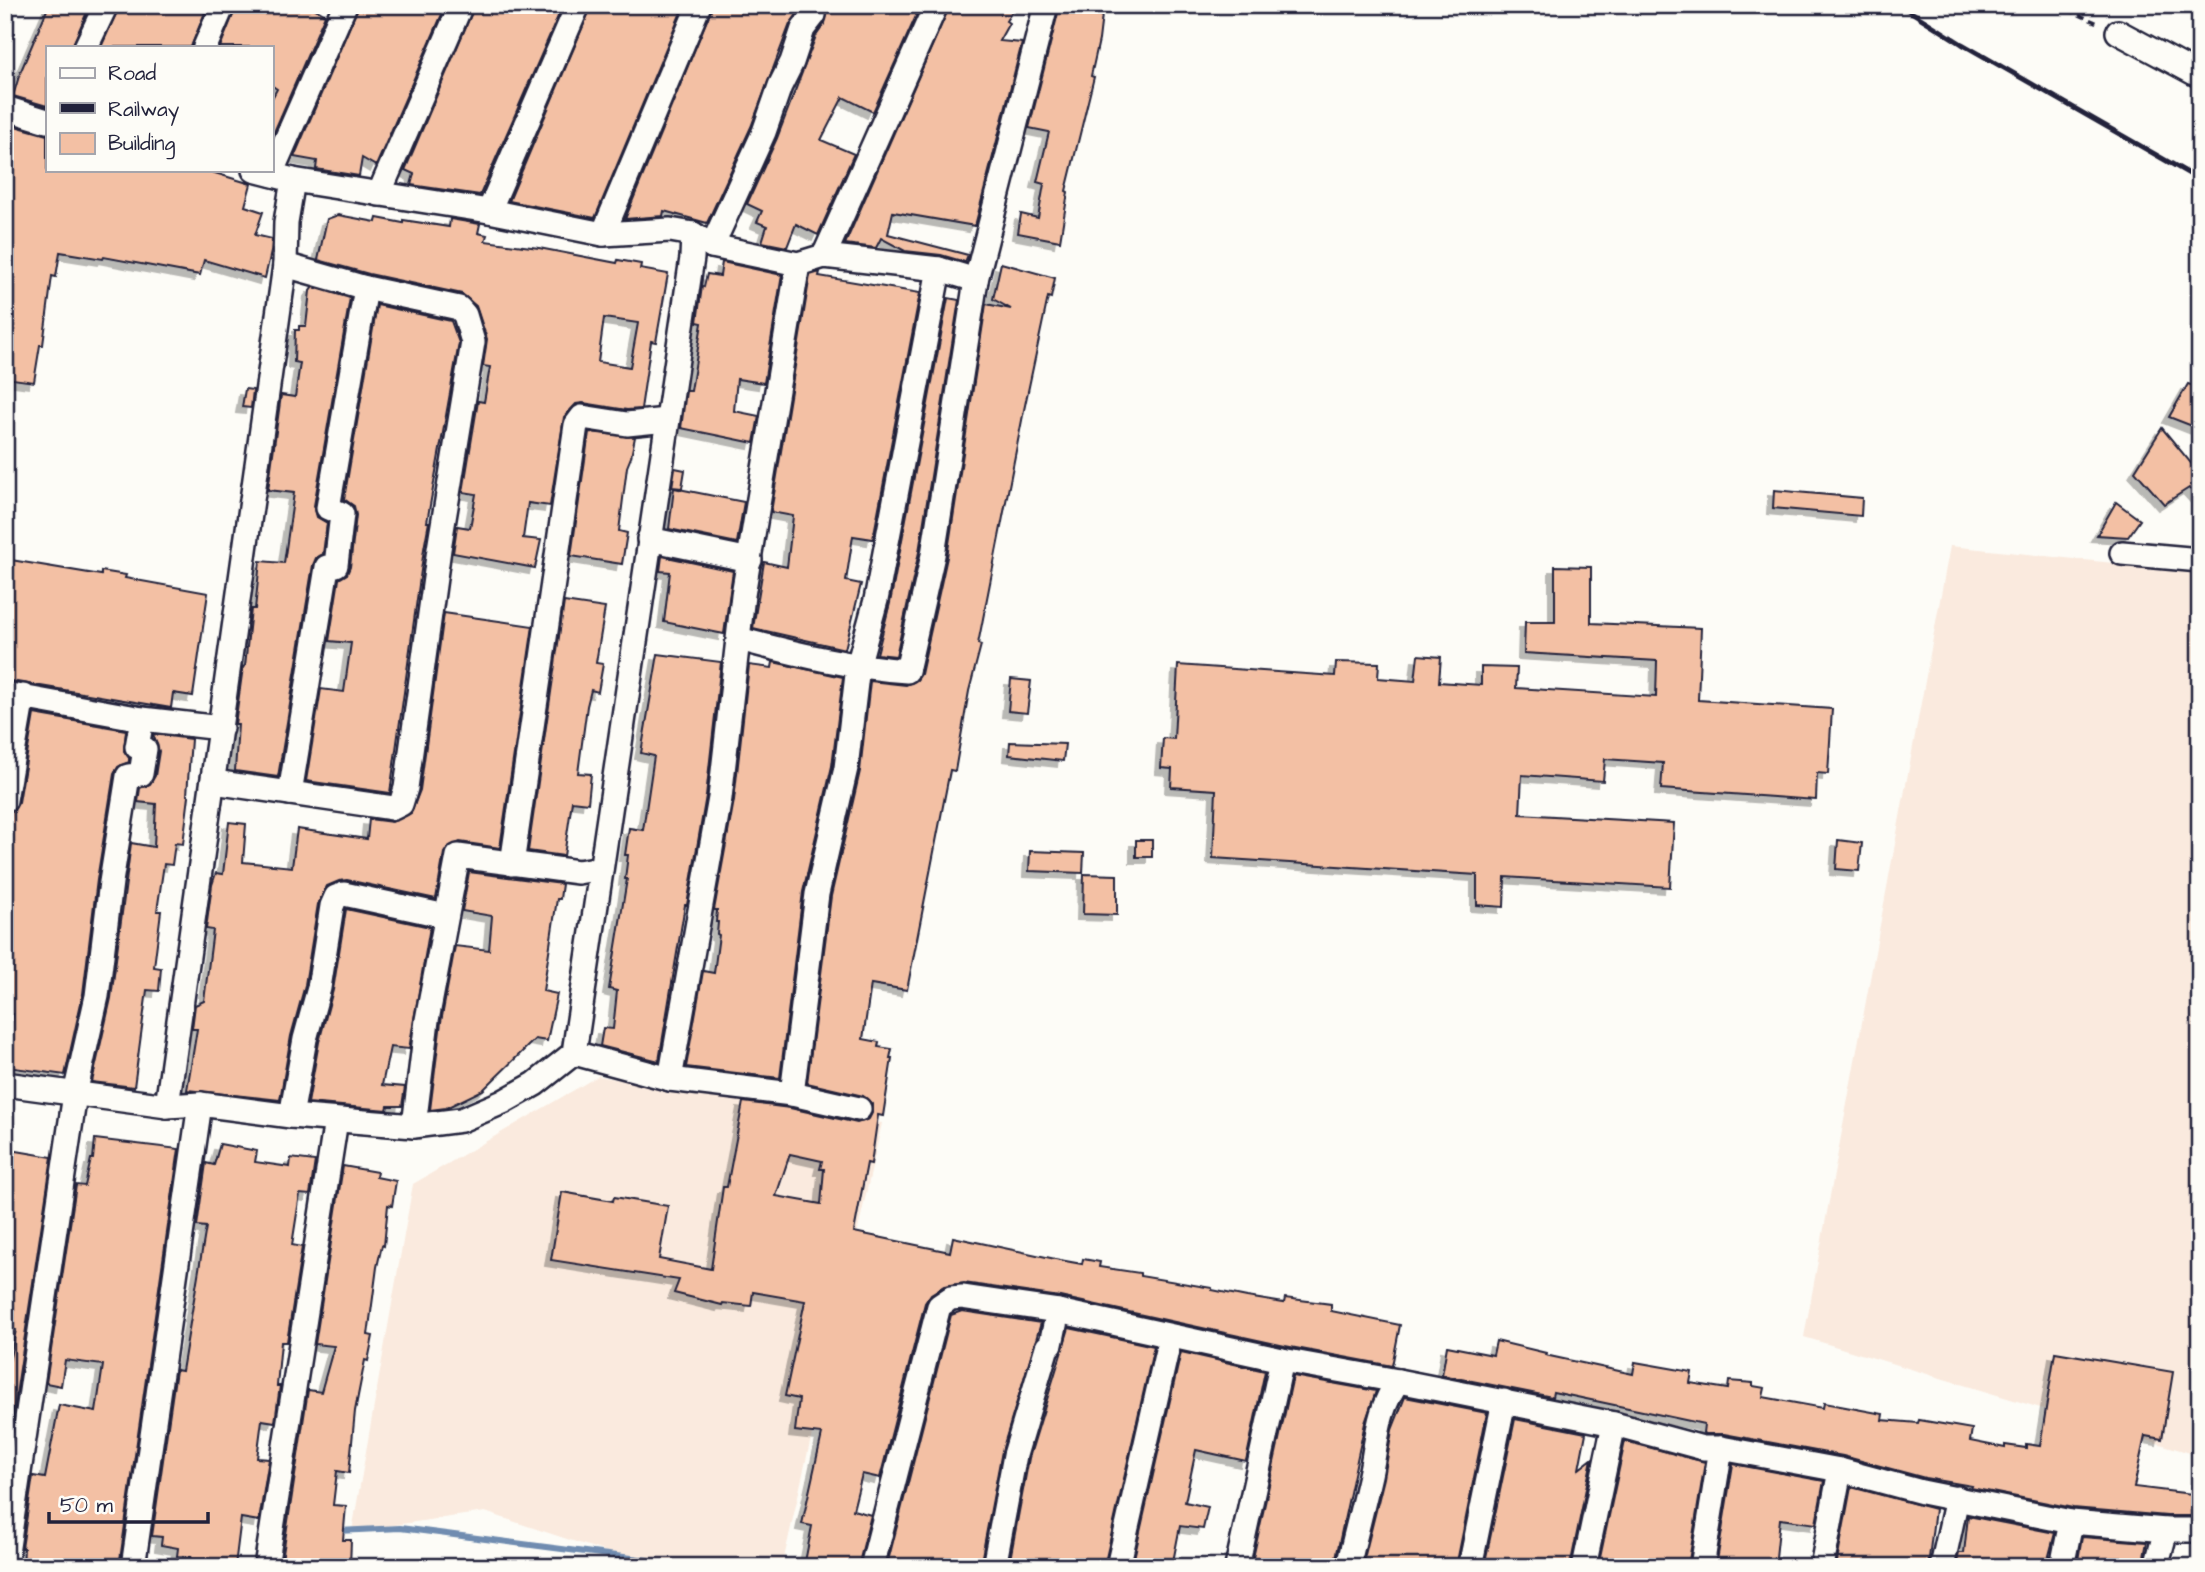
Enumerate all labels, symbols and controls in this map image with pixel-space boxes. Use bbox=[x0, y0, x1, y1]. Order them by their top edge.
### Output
legend bbox=[46, 46, 273, 172]
text: Road bbox=[108, 59, 156, 88]
text: Railway bbox=[108, 95, 180, 126]
text: Building bbox=[108, 129, 176, 160]
scale bar bbox=[49, 1481, 208, 1525]
text: 50 m bbox=[60, 1491, 114, 1520]

